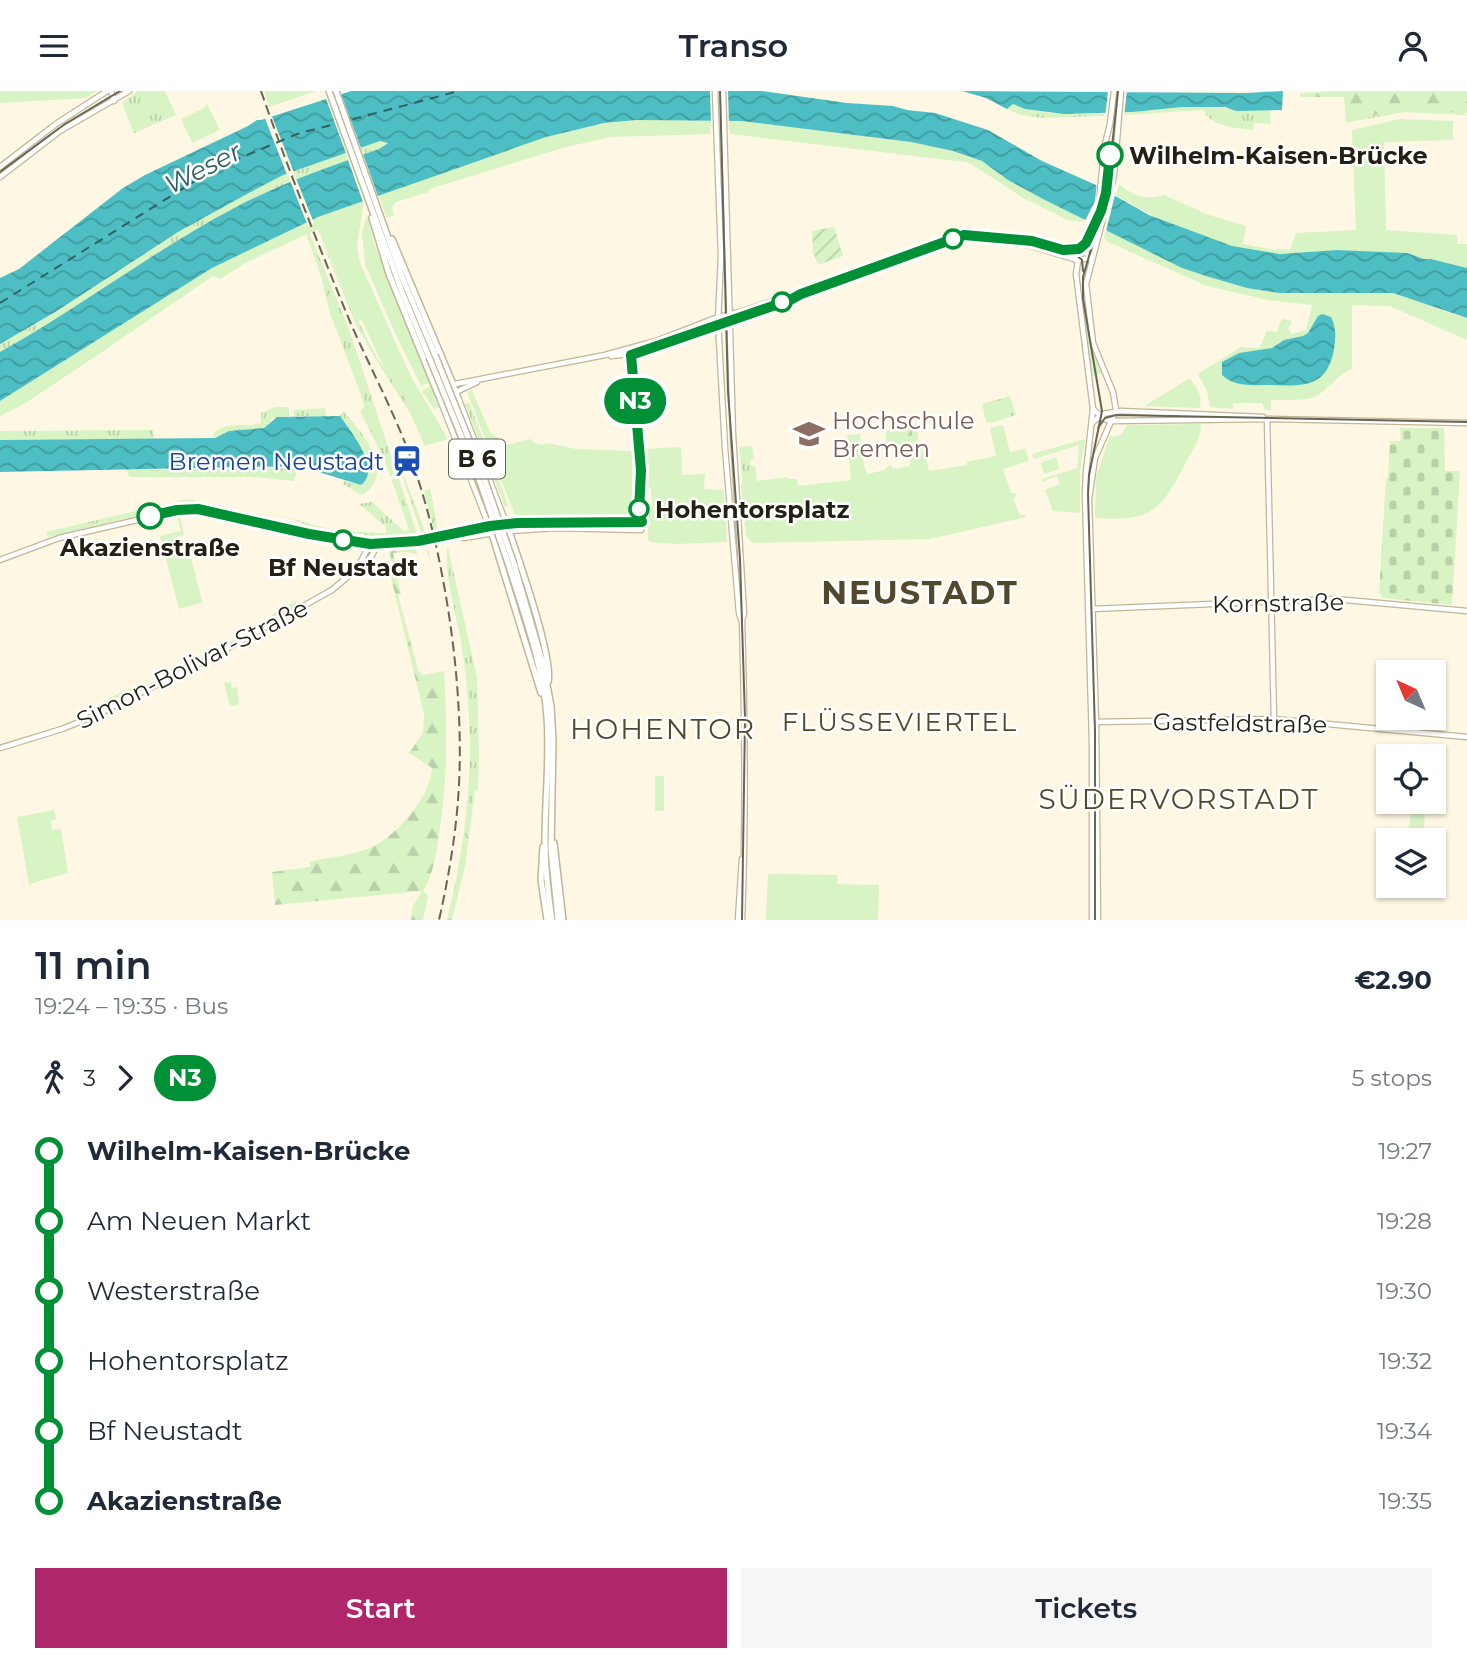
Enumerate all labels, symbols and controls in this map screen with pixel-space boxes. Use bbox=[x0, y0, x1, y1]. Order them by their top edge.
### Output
text: Transo bbox=[679, 26, 788, 65]
icon: menu bbox=[35, 27, 73, 65]
icon: person bbox=[1394, 27, 1432, 65]
water label: Weser bbox=[159, 135, 247, 201]
place label: Wilhelm-Kaisen-Brücke bbox=[1129, 141, 1428, 170]
marker: Wilhelm-Kaisen-Brücke bbox=[1097, 142, 1123, 168]
unlabelled marker bbox=[943, 229, 963, 249]
unlabelled marker bbox=[772, 292, 792, 312]
line badge: N3 bbox=[604, 378, 666, 424]
text: N3 bbox=[618, 386, 652, 415]
place label: Hochschule Bremen bbox=[832, 406, 974, 463]
school or university icon: Hochschule Bremen bbox=[792, 417, 826, 451]
road number: B 6 bbox=[449, 439, 505, 479]
station icon: Bremen Neustadt bbox=[390, 444, 424, 478]
place label: Bremen Neustadt bbox=[169, 447, 384, 476]
place label: Hohentorsplatz bbox=[655, 495, 849, 524]
marker: Hohentorsplatz bbox=[629, 499, 649, 519]
marker: Akazienstraße bbox=[137, 503, 163, 529]
marker: Bf Neustadt bbox=[333, 530, 353, 550]
place label: Akazienstraße bbox=[59, 533, 240, 562]
place label: Bf Neustadt bbox=[268, 553, 419, 582]
district label: NEUSTADT bbox=[821, 573, 1019, 612]
street label: Kornstraße bbox=[1212, 587, 1344, 619]
street label: Simon-Bolivar-Straße bbox=[71, 593, 313, 735]
north arrow bbox=[1376, 660, 1446, 730]
map controls bbox=[1376, 660, 1446, 898]
district label: FLÜSSEVIERTEL bbox=[782, 706, 1018, 738]
street label: Gastfeldstraße bbox=[1153, 707, 1327, 739]
district label: HOHENTOR bbox=[570, 712, 756, 746]
button: locate bbox=[1376, 744, 1446, 814]
district label: SÜDERVORSTADT bbox=[1038, 782, 1320, 816]
button: layers bbox=[1376, 828, 1446, 898]
text: 11 min bbox=[35, 942, 151, 989]
text: €2.90 bbox=[1354, 964, 1432, 996]
text: 19:24 – 19:35 · Bus bbox=[35, 992, 228, 1020]
icon: walk bbox=[35, 1059, 73, 1097]
icon: forward bbox=[106, 1059, 144, 1097]
text: N3 bbox=[168, 1063, 202, 1092]
text: 3 bbox=[83, 1064, 96, 1092]
text: 5 stops bbox=[1352, 1064, 1432, 1092]
text: Wilhelm-Kaisen-Brücke bbox=[87, 1135, 410, 1167]
text: 19:27 bbox=[1378, 1137, 1432, 1165]
text: Am Neuen Markt bbox=[87, 1205, 311, 1237]
text: 19:28 bbox=[1377, 1207, 1432, 1235]
text: Westerstraße bbox=[87, 1275, 260, 1307]
text: 19:30 bbox=[1377, 1277, 1432, 1305]
text: Hohentorsplatz bbox=[87, 1345, 289, 1377]
text: 19:32 bbox=[1379, 1347, 1432, 1375]
text: Bf Neustadt bbox=[87, 1415, 243, 1447]
text: 19:34 bbox=[1377, 1417, 1432, 1445]
text: Akazienstraße bbox=[87, 1485, 282, 1517]
text: 19:35 bbox=[1379, 1487, 1432, 1515]
button: Start bbox=[35, 1568, 727, 1648]
button: Tickets bbox=[741, 1568, 1432, 1648]

